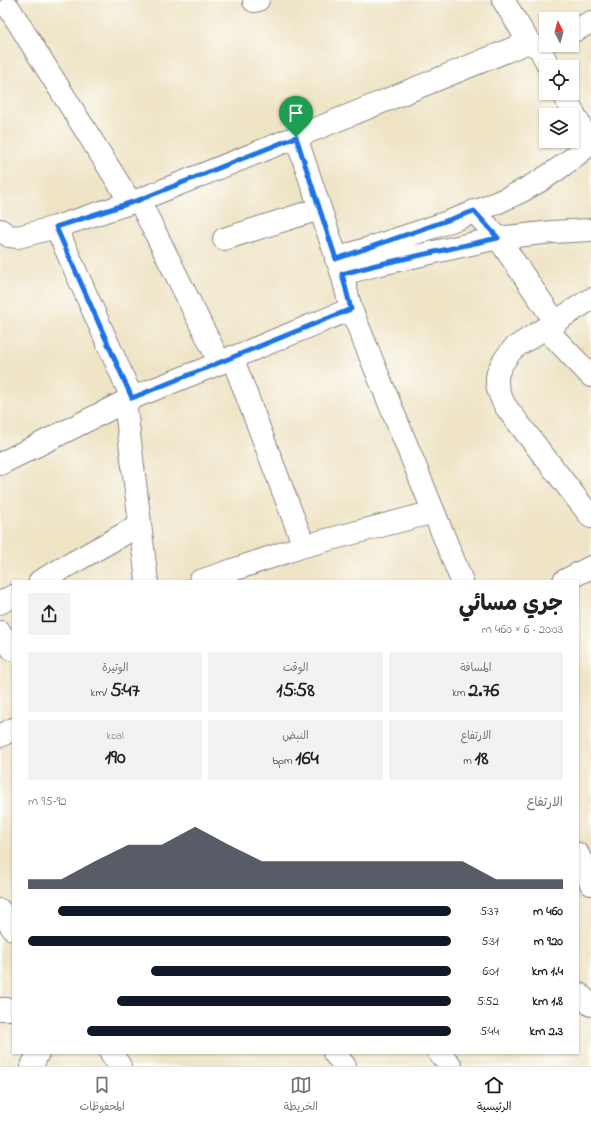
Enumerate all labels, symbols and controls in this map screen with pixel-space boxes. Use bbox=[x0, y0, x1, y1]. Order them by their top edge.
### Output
north arrow bbox=[539, 12, 579, 52]
map controls bbox=[539, 12, 579, 148]
button: locate bbox=[539, 60, 579, 100]
pin bbox=[279, 96, 313, 137]
icon: arrive bbox=[285, 102, 307, 124]
button: layers bbox=[539, 108, 579, 148]
text: جري مسائي bbox=[459, 589, 563, 621]
button: share bbox=[28, 593, 70, 635]
text: 20:03 · 6 × 460 m bbox=[482, 620, 563, 639]
text: الوتيرة bbox=[102, 660, 128, 676]
text: الوقت bbox=[283, 660, 308, 676]
text: المسافة bbox=[460, 660, 492, 676]
text: 5:47 bbox=[110, 677, 140, 706]
text: 15:58 bbox=[276, 677, 315, 706]
text: 2.76 bbox=[468, 677, 499, 706]
text: /km bbox=[91, 685, 110, 701]
text: km bbox=[452, 685, 468, 701]
text: kcal bbox=[106, 728, 124, 744]
text: النبض bbox=[282, 728, 309, 744]
text: الارتفاع bbox=[460, 728, 491, 744]
text: 190 bbox=[105, 744, 126, 773]
text: 164 bbox=[295, 745, 319, 774]
text: 18 bbox=[475, 745, 488, 774]
text: bpm bbox=[272, 753, 295, 769]
text: m bbox=[463, 753, 475, 769]
text: 92–95 m bbox=[28, 792, 67, 811]
text: الارتفاع bbox=[527, 793, 563, 812]
text: 5:37 bbox=[480, 902, 499, 921]
text: 460 m bbox=[533, 902, 563, 921]
text: 5:31 bbox=[481, 932, 499, 951]
text: 920 m bbox=[534, 932, 563, 951]
text: 6:01 bbox=[482, 962, 499, 981]
text: 1.4 km bbox=[532, 962, 563, 981]
text: 5:52 bbox=[477, 992, 499, 1011]
text: 1.8 km bbox=[532, 992, 563, 1011]
text: 5:44 bbox=[480, 1022, 499, 1041]
text: 2.3 km bbox=[529, 1022, 563, 1041]
tab: المحفوظات bbox=[80, 1074, 125, 1116]
tab: الخريطة bbox=[284, 1074, 318, 1116]
tab: الرئيسية bbox=[477, 1074, 512, 1116]

